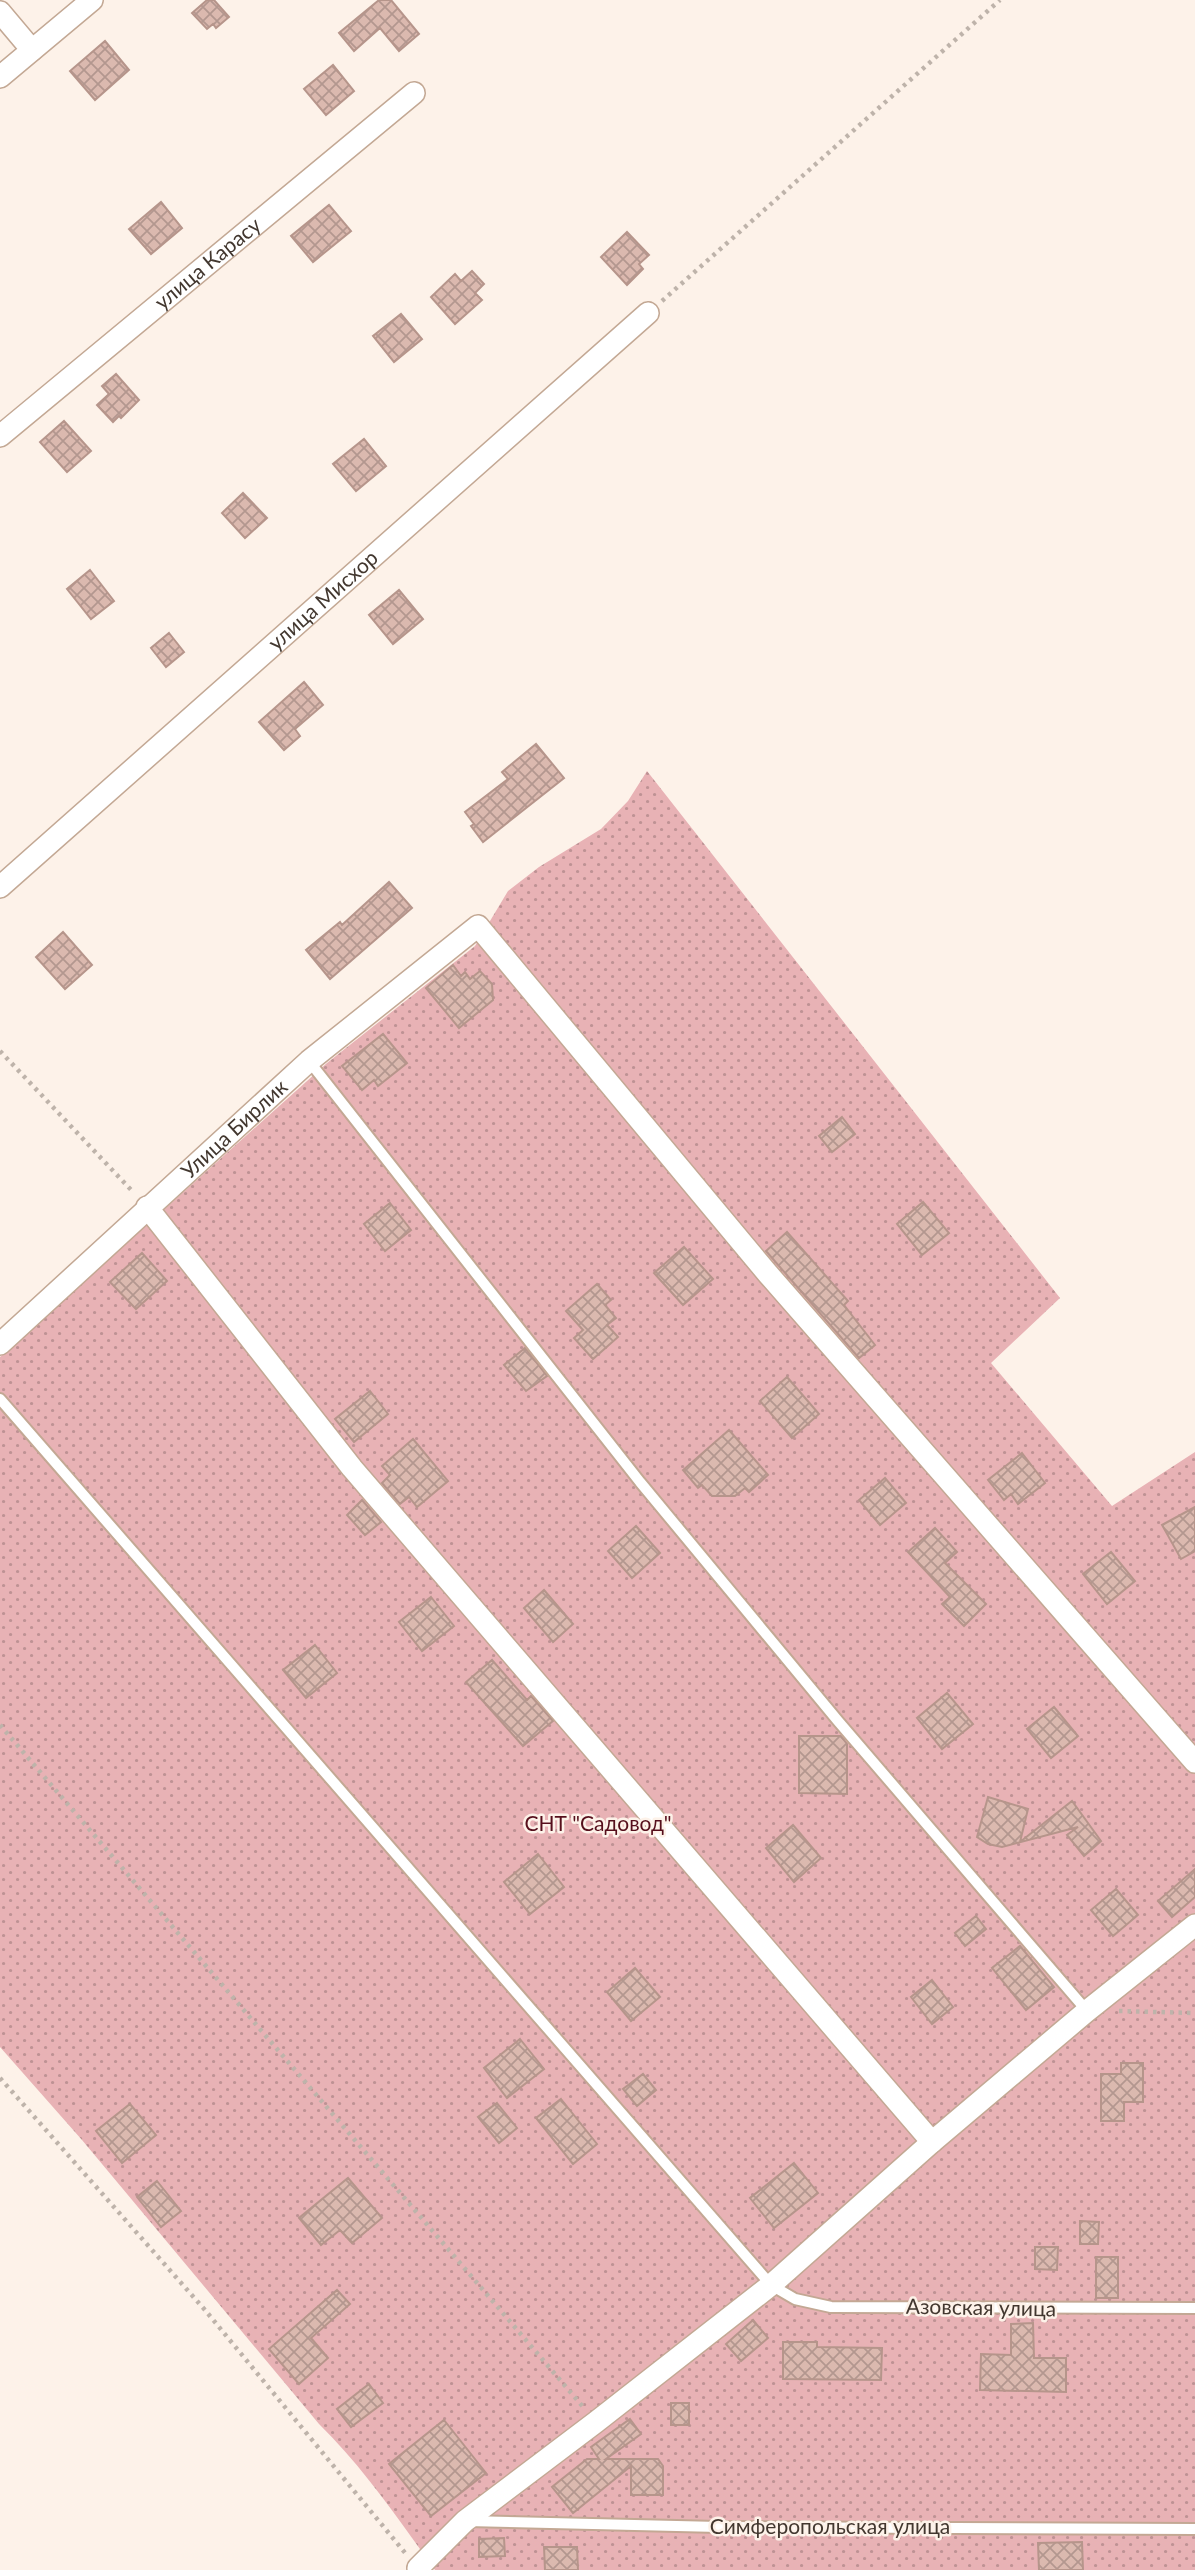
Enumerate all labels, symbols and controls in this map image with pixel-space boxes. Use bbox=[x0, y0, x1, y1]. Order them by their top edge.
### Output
street label: улица Карасу bbox=[149, 211, 265, 314]
street label: улица Мисхор bbox=[262, 544, 382, 655]
street label: Улица Бирлик bbox=[175, 1073, 292, 1183]
park label: СНТ "Садовод" bbox=[524, 1810, 672, 1835]
street label: Азовская улица bbox=[906, 2293, 1056, 2320]
street label: Симферопольская улица bbox=[710, 2513, 950, 2538]

